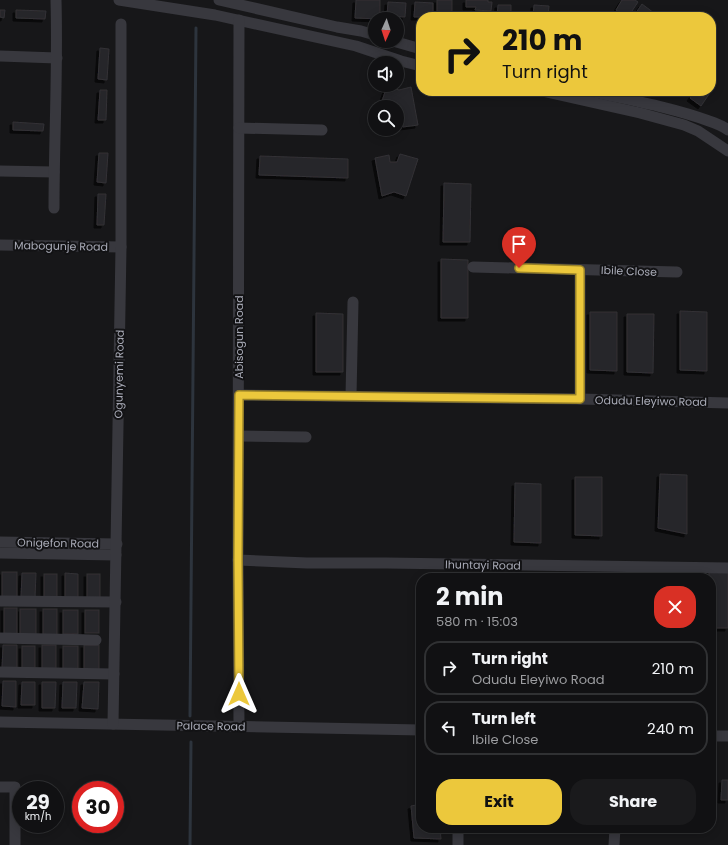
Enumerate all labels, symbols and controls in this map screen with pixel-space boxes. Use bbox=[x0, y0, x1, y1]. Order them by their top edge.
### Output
north arrow bbox=[368, 12, 404, 48]
map controls bbox=[368, 12, 404, 136]
text: 210 m bbox=[502, 21, 582, 60]
icon: right bbox=[436, 28, 488, 80]
button: sound bbox=[368, 56, 404, 92]
text: Turn right bbox=[502, 59, 588, 84]
button: search bbox=[368, 100, 404, 136]
pin bbox=[502, 227, 536, 268]
icon: arrive bbox=[508, 233, 530, 255]
street label: Mabogunje Road bbox=[14, 237, 108, 255]
street label: Ibile Close bbox=[601, 262, 657, 280]
street label: Abisogun Road bbox=[231, 295, 247, 379]
street label: Ogunyemi Road bbox=[110, 329, 128, 419]
street label: Odudu Eleyiwo Road bbox=[595, 392, 707, 410]
street label: Onigefon Road bbox=[17, 534, 99, 552]
street label: Ihuntayi Road bbox=[445, 556, 521, 574]
text: 2 min bbox=[436, 580, 503, 613]
button: close bbox=[654, 586, 696, 628]
text: 580 m · 15:03 bbox=[436, 612, 518, 631]
text: Turn right bbox=[472, 648, 548, 669]
icon: right bbox=[438, 657, 460, 679]
text: 210 m bbox=[652, 658, 694, 679]
text: Odudu Eleyiwo Road bbox=[472, 670, 605, 689]
position arrow bbox=[218, 673, 260, 715]
text: Turn left bbox=[472, 708, 536, 729]
street label: Palace Road bbox=[176, 717, 246, 735]
icon: left bbox=[438, 717, 460, 739]
text: 240 m bbox=[647, 718, 694, 739]
text: Ibile Close bbox=[472, 730, 538, 749]
button: Exit bbox=[436, 779, 562, 825]
button: Share bbox=[570, 779, 696, 825]
speed limit sign: 30 bbox=[72, 781, 124, 833]
text: 29 bbox=[26, 788, 50, 816]
text: km/h bbox=[25, 809, 51, 824]

